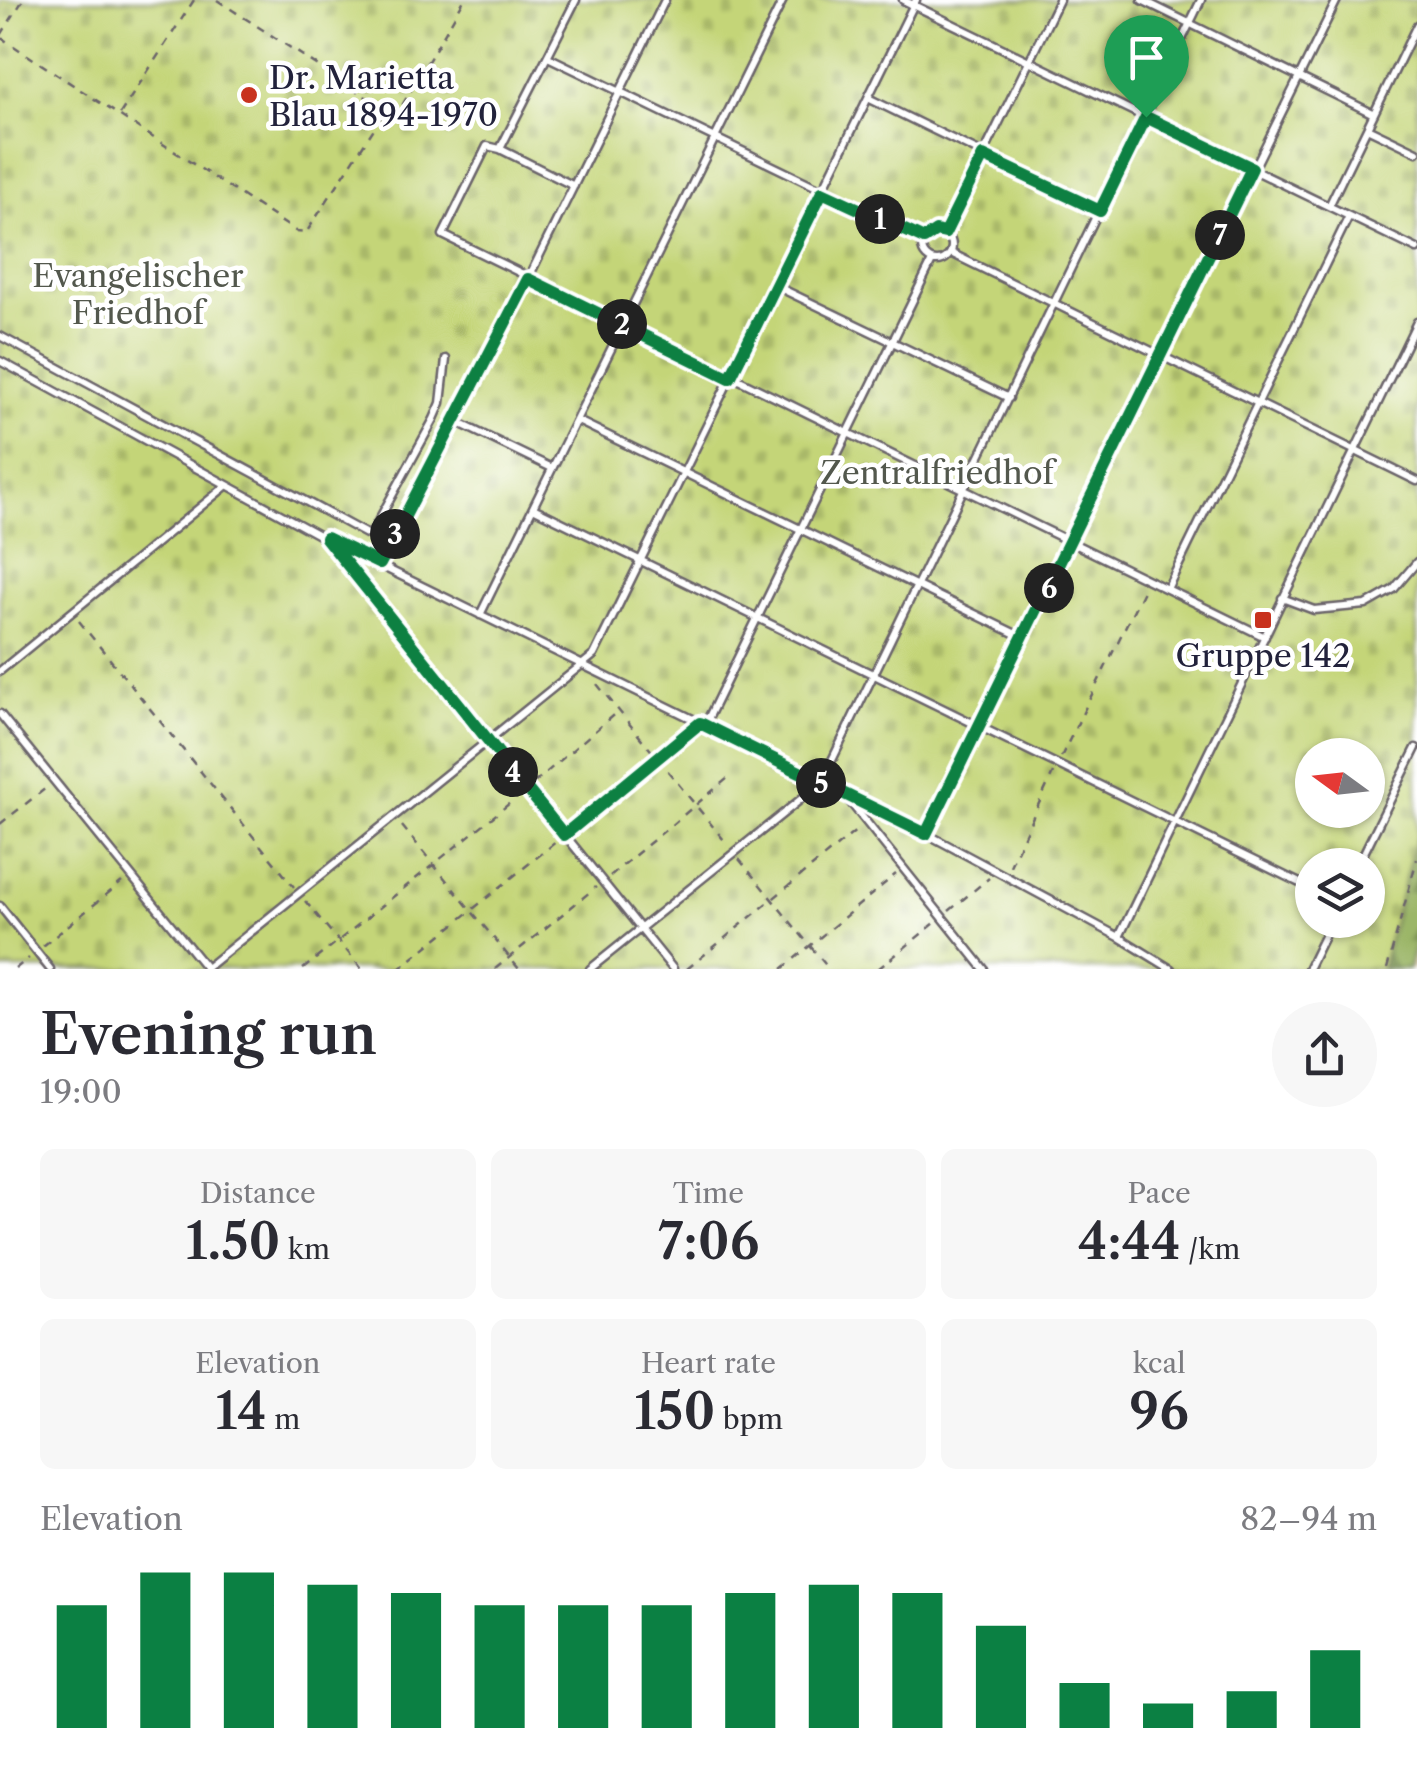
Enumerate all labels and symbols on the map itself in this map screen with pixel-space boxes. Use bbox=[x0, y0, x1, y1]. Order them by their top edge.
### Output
pin bbox=[1104, 15, 1189, 118]
place label: Dr. Marietta Blau 1894-1970 bbox=[269, 58, 498, 134]
marker: Dr. Marietta Blau 1894-1970 bbox=[238, 84, 260, 106]
pin: 1 bbox=[855, 194, 905, 244]
pin: 7 bbox=[1195, 210, 1245, 260]
park label: Evangelischer Friedhof bbox=[32, 256, 244, 332]
pin: 2 bbox=[597, 299, 647, 349]
park label: Zentralfriedhof bbox=[820, 453, 1057, 492]
pin: 3 bbox=[370, 509, 420, 559]
pin: 6 bbox=[1024, 563, 1074, 613]
marker: Gruppe 142 bbox=[1252, 609, 1274, 631]
place label: Gruppe 142 bbox=[1175, 636, 1351, 675]
north arrow bbox=[1295, 738, 1385, 828]
pin: 4 bbox=[488, 747, 538, 797]
pin: 5 bbox=[796, 758, 846, 808]

